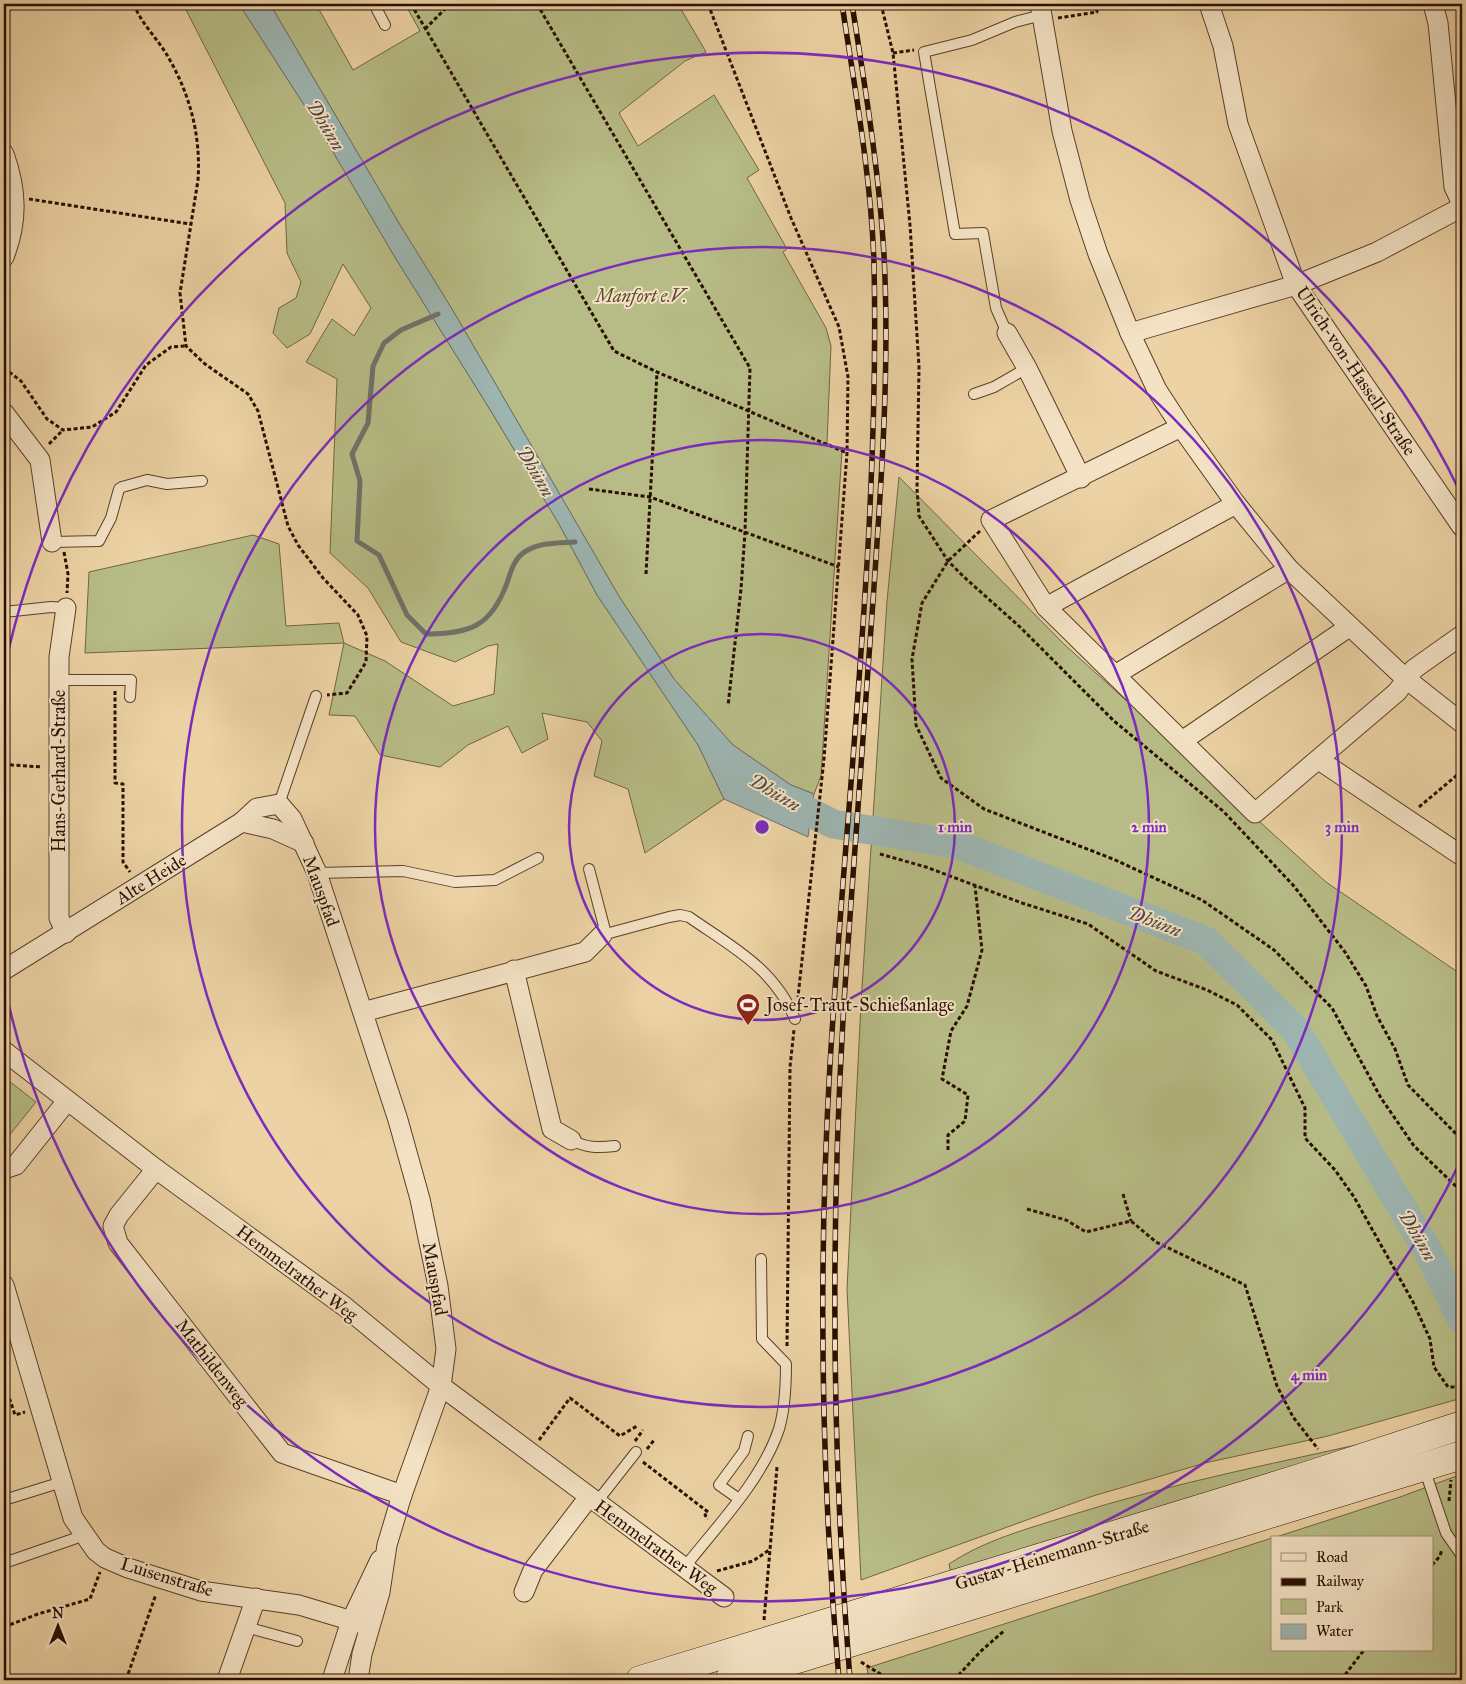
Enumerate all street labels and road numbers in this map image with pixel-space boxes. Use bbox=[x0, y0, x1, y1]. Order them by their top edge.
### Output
street label: Ulrich-von-Hassell-Straße bbox=[1291, 282, 1421, 460]
street label: Hans-Gerhard-Straße bbox=[48, 690, 70, 852]
street label: Alte Heide bbox=[111, 849, 190, 910]
street label: Mauspfad bbox=[298, 852, 344, 930]
street label: Hemmelrather Weg bbox=[231, 1220, 363, 1327]
street label: Mauspfad bbox=[418, 1241, 452, 1317]
street label: Mathildenweg bbox=[170, 1314, 254, 1413]
street label: Hemmelrather Weg bbox=[590, 1495, 722, 1600]
street label: Gustav-Heinemann-Straße bbox=[952, 1515, 1152, 1595]
street label: Luisenstraße bbox=[118, 1552, 216, 1602]

